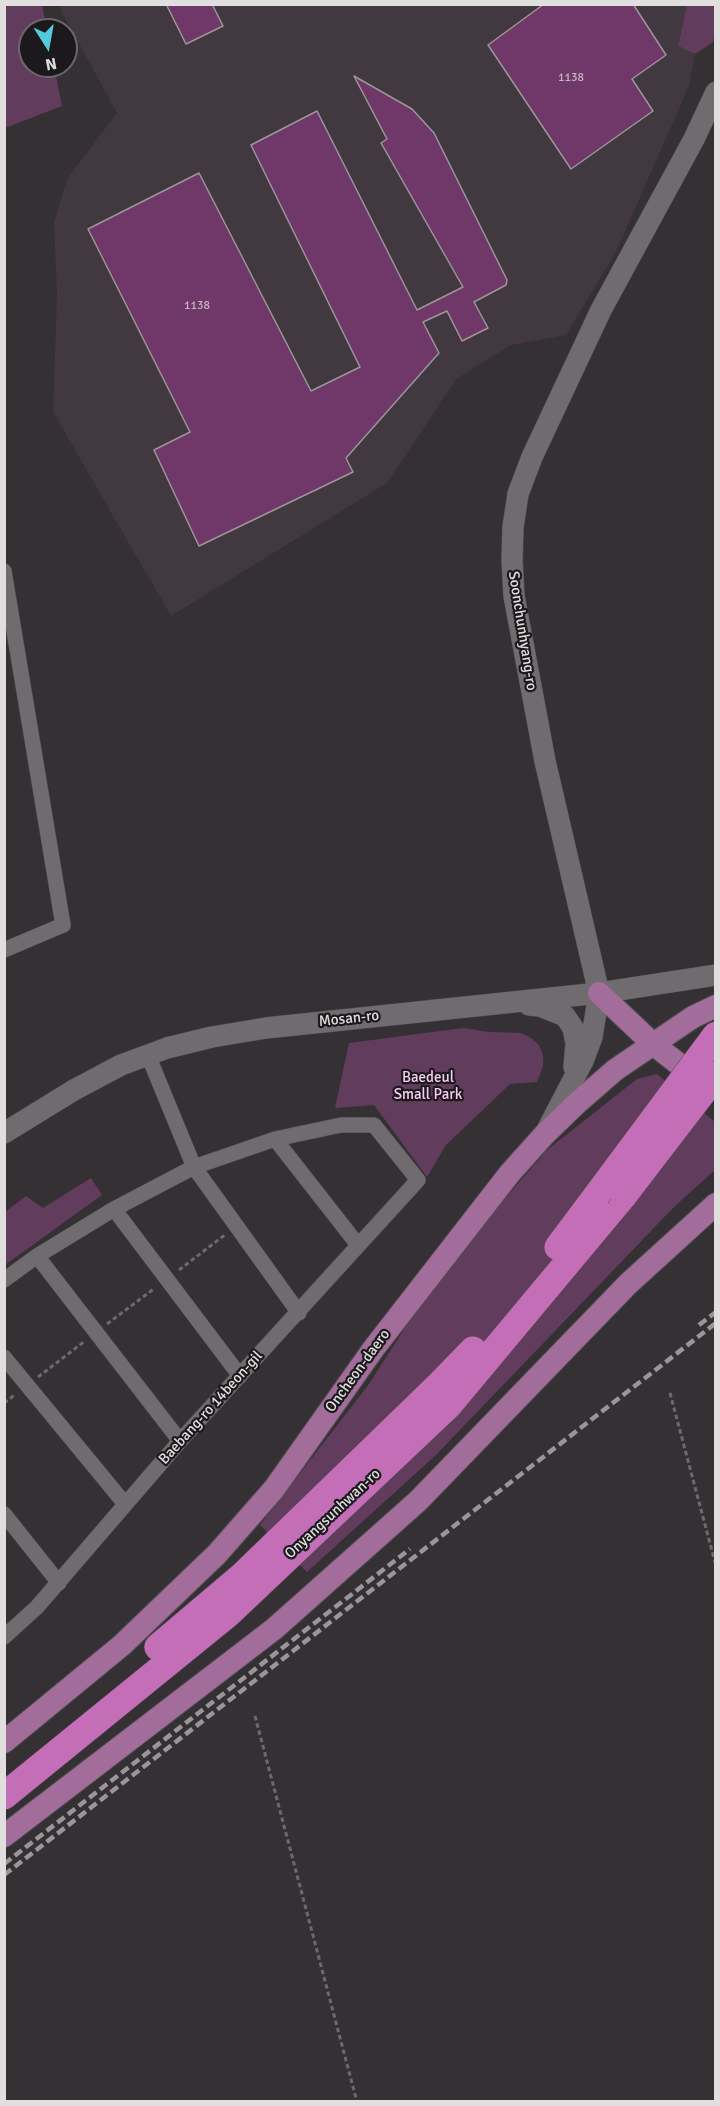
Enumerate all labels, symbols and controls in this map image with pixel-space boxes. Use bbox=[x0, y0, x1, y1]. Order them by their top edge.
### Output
north arrow bbox=[18, 18, 78, 78]
text: N bbox=[44, 53, 58, 75]
house number: 1138 bbox=[558, 71, 584, 85]
house number: 1138 bbox=[184, 299, 210, 313]
street label: Soonchunhyang-ro bbox=[504, 570, 540, 692]
street label: Mosan-ro bbox=[318, 1007, 380, 1031]
park label: Baedeul Small Park bbox=[394, 1069, 462, 1104]
street label: Oncheon-daero bbox=[322, 1326, 394, 1416]
street label: Baebang-ro 14beon-gil bbox=[155, 1348, 267, 1468]
street label: Onyangsunhwan-ro bbox=[282, 1465, 384, 1563]

